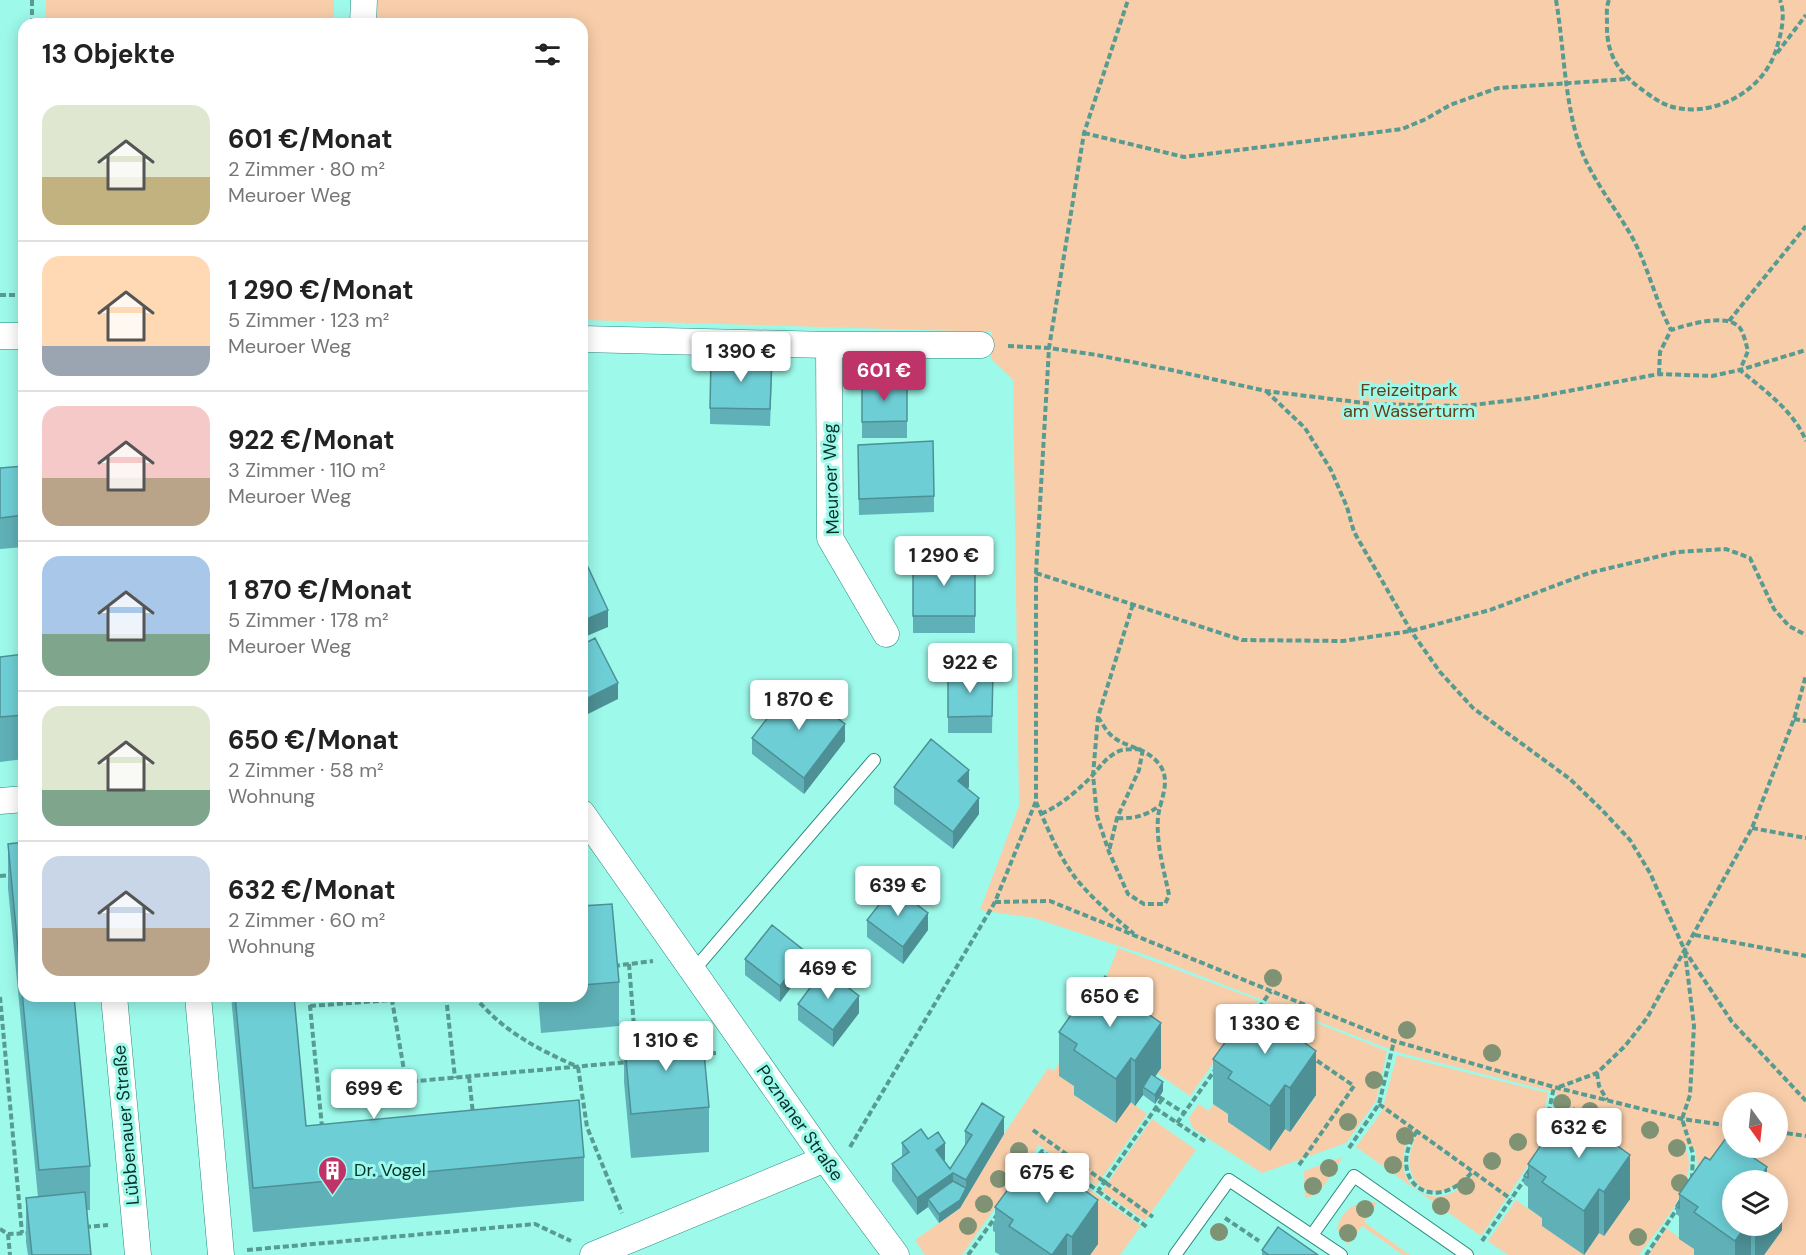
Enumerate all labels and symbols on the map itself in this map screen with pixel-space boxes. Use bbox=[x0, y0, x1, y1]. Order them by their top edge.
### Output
pin: 1 390 € bbox=[686, 332, 796, 383]
pin: 601 € bbox=[842, 351, 926, 402]
park label: Freizeitpark am Wasserturm bbox=[1343, 378, 1475, 423]
street label: Meuroer Weg bbox=[817, 423, 845, 535]
pin: 1 290 € bbox=[889, 536, 999, 587]
pin: 922 € bbox=[928, 643, 1012, 694]
pin: 1 870 € bbox=[744, 680, 854, 731]
pin: 639 € bbox=[856, 866, 940, 917]
pin: 469 € bbox=[786, 949, 870, 1000]
pin: 650 € bbox=[1068, 977, 1152, 1028]
pin: 1 330 € bbox=[1210, 1004, 1320, 1055]
pin: 1 310 € bbox=[611, 1021, 721, 1072]
street label: Lübbenauer Straße bbox=[107, 1044, 145, 1206]
street label: Poznaner Straße bbox=[751, 1060, 849, 1186]
pin: 699 € bbox=[332, 1069, 416, 1120]
north arrow bbox=[1722, 1092, 1788, 1158]
pin: 632 € bbox=[1537, 1108, 1621, 1159]
pin: 675 € bbox=[1005, 1153, 1089, 1204]
building icon: Dr. Vogel bbox=[317, 1154, 349, 1196]
place label: Dr. Vogel bbox=[354, 1158, 426, 1182]

